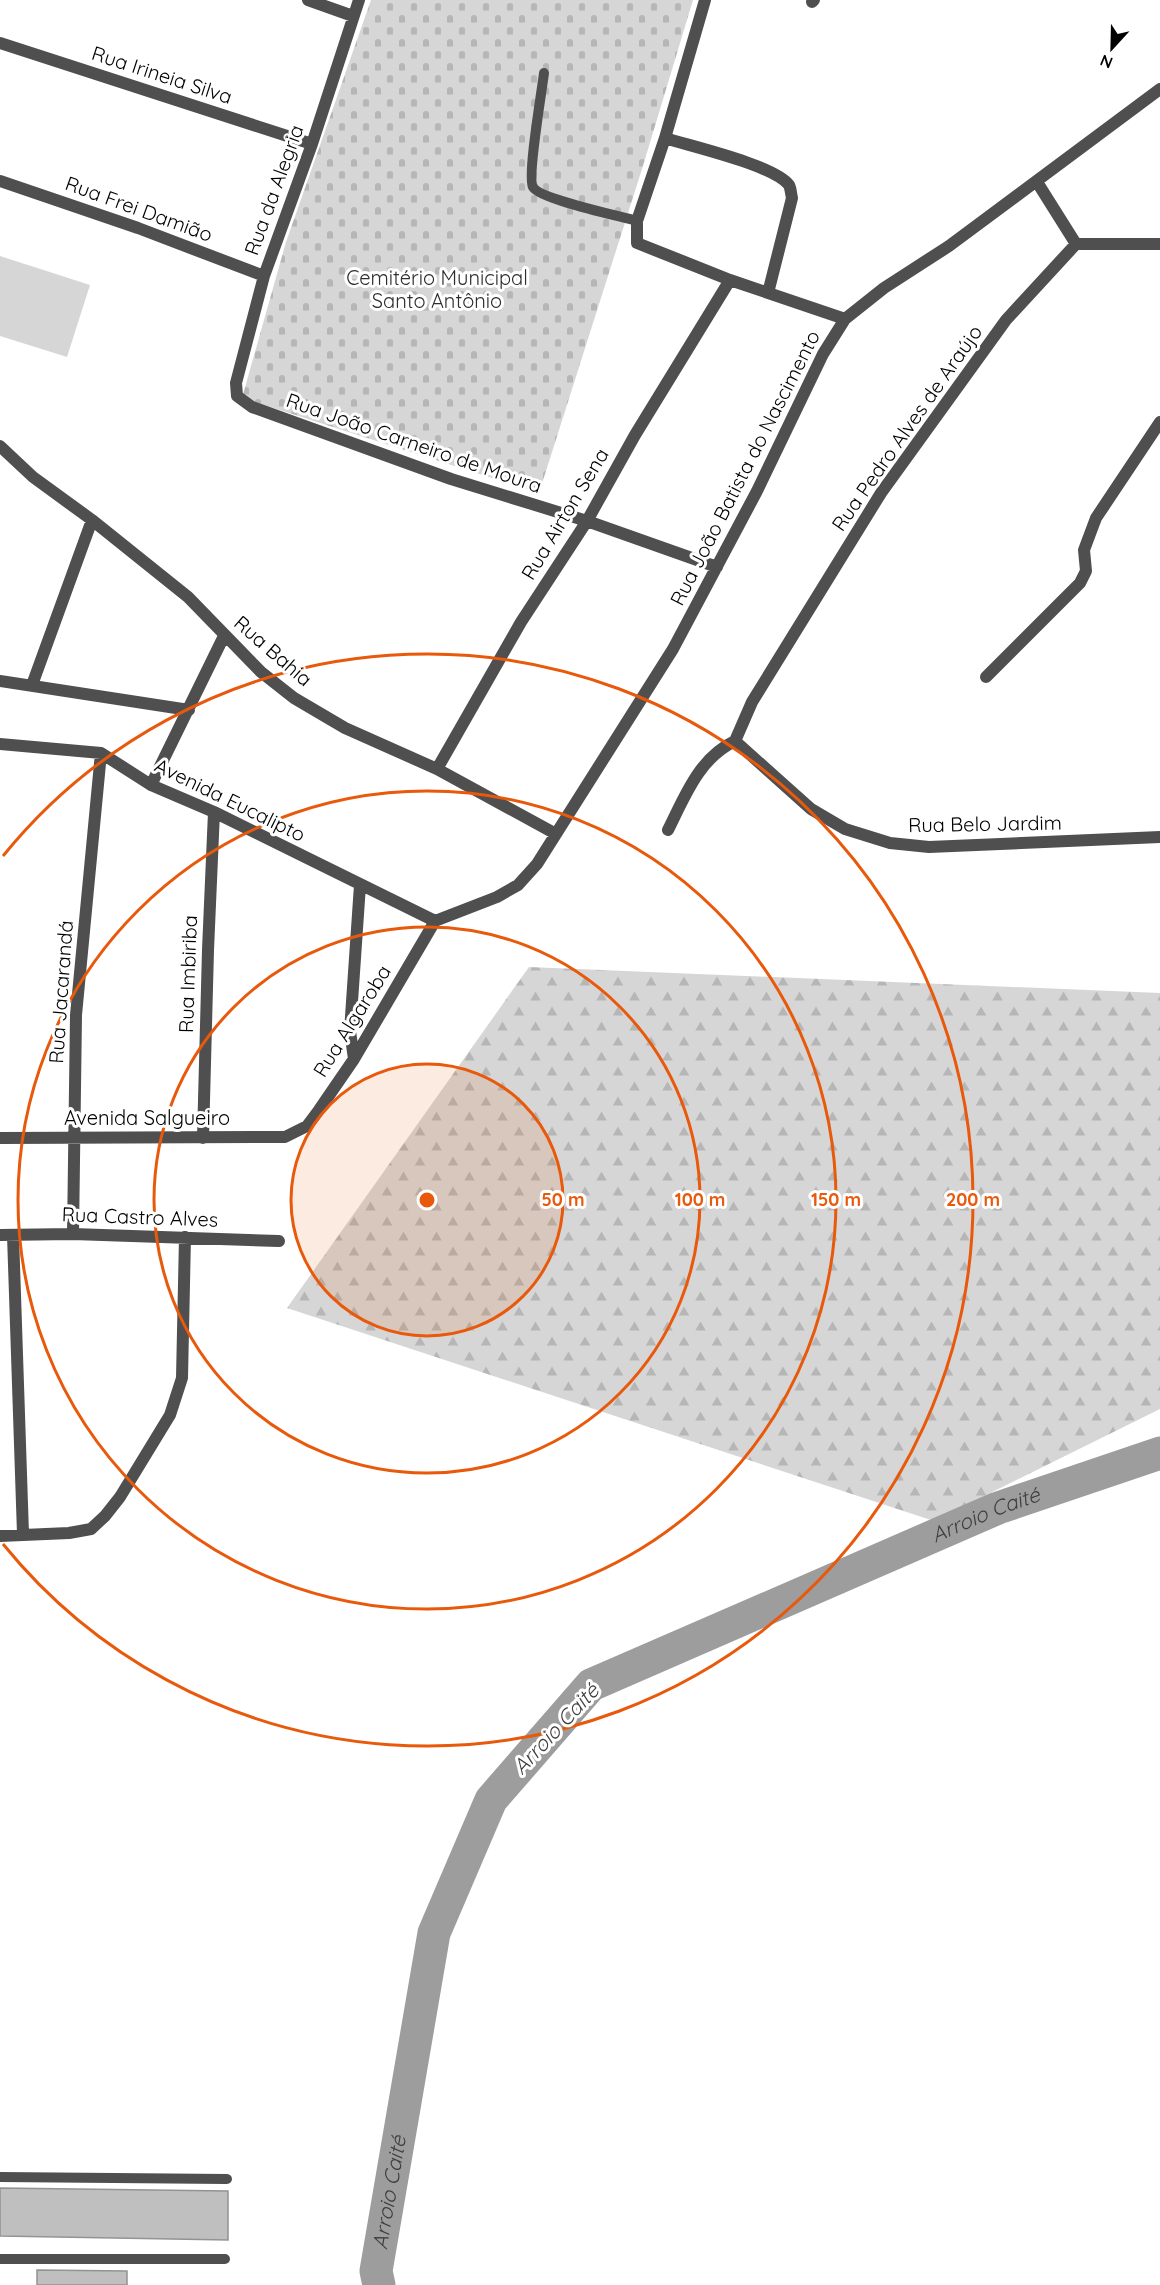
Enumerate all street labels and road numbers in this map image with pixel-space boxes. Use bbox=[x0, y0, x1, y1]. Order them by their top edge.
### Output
street label: Rua Irineia Silva bbox=[89, 40, 236, 109]
street label: Rua da Alegria bbox=[238, 121, 309, 258]
street label: Rua Frei Damião bbox=[62, 170, 216, 247]
street label: Rua Pedro Alves de Araújo bbox=[826, 320, 987, 536]
street label: Rua João Batista do Nascimento bbox=[664, 326, 825, 610]
street label: Rua João Carneiro de Moura bbox=[283, 387, 545, 498]
street label: Rua Airton Sena bbox=[515, 443, 614, 584]
street label: Rua Bahia bbox=[229, 610, 317, 691]
street label: Avenida Eucalipto bbox=[151, 752, 310, 847]
street label: Rua Belo Jardim bbox=[908, 810, 1062, 837]
street label: Rua Imbiriba bbox=[173, 915, 202, 1033]
street label: Rua Jacarandá bbox=[43, 919, 78, 1064]
street label: Rua Algaroba bbox=[307, 960, 396, 1081]
street label: Avenida Salgueiro bbox=[64, 1105, 230, 1130]
street label: Rua Castro Alves bbox=[61, 1201, 219, 1232]

